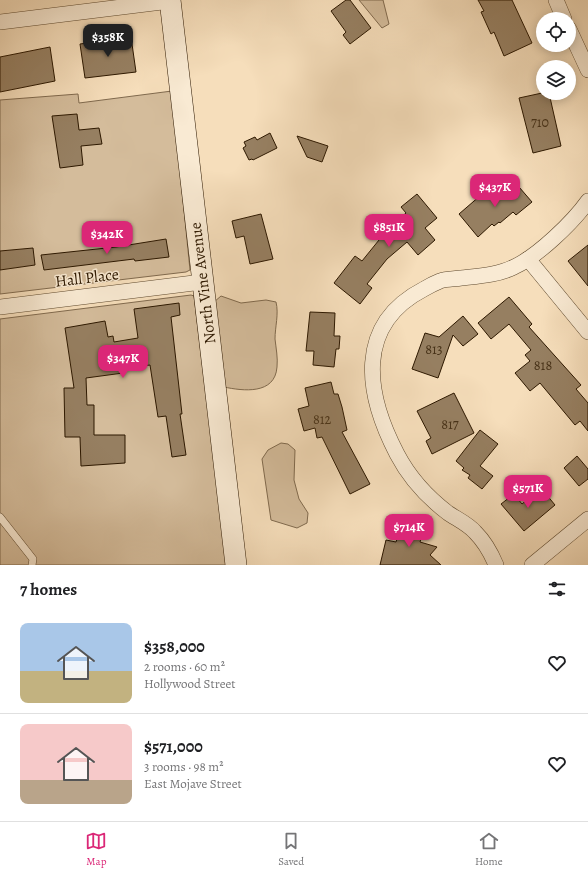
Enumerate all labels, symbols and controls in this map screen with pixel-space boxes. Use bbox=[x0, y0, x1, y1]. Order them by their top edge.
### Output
map controls bbox=[536, 12, 576, 100]
button: locate bbox=[536, 12, 576, 52]
pin: $358K bbox=[80, 24, 136, 58]
text: $358K bbox=[92, 28, 124, 45]
button: layers bbox=[536, 60, 576, 100]
house number: 710 bbox=[531, 113, 549, 132]
pin: $437K bbox=[467, 174, 523, 208]
text: $437K bbox=[479, 178, 511, 195]
pin: $851K bbox=[361, 214, 417, 248]
text: $851K bbox=[373, 218, 405, 235]
pin: $342K bbox=[79, 221, 135, 255]
street label: North Vine Avenue bbox=[185, 221, 221, 345]
text: $342K bbox=[91, 225, 123, 242]
street label: Hall Place bbox=[54, 263, 120, 293]
house number: 813 bbox=[425, 340, 443, 359]
pin: $347K bbox=[95, 345, 151, 379]
text: $347K bbox=[107, 349, 139, 366]
house number: 818 bbox=[534, 356, 552, 375]
house number: 812 bbox=[313, 410, 331, 429]
house number: 817 bbox=[441, 415, 459, 434]
pin: $571K bbox=[500, 475, 556, 509]
text: $571K bbox=[513, 479, 543, 496]
pin: $714K bbox=[381, 514, 437, 548]
text: $714K bbox=[394, 518, 424, 535]
text: 7 homes bbox=[20, 578, 77, 601]
icon: filters bbox=[546, 578, 568, 600]
text: $358,000 bbox=[144, 635, 205, 658]
icon: home bbox=[52, 639, 100, 687]
icon: heart bbox=[546, 652, 568, 674]
text: 2 rooms · 60 m² bbox=[144, 658, 225, 675]
text: Hollywood Street bbox=[144, 675, 236, 692]
text: $571,000 bbox=[144, 735, 203, 758]
icon: home bbox=[52, 740, 100, 788]
icon: heart bbox=[546, 753, 568, 775]
text: 3 rooms · 98 m² bbox=[144, 758, 223, 775]
text: East Mojave Street bbox=[144, 775, 242, 792]
tab: Map bbox=[85, 830, 107, 869]
tab: Saved bbox=[278, 830, 304, 869]
tab: Home bbox=[475, 830, 503, 869]

